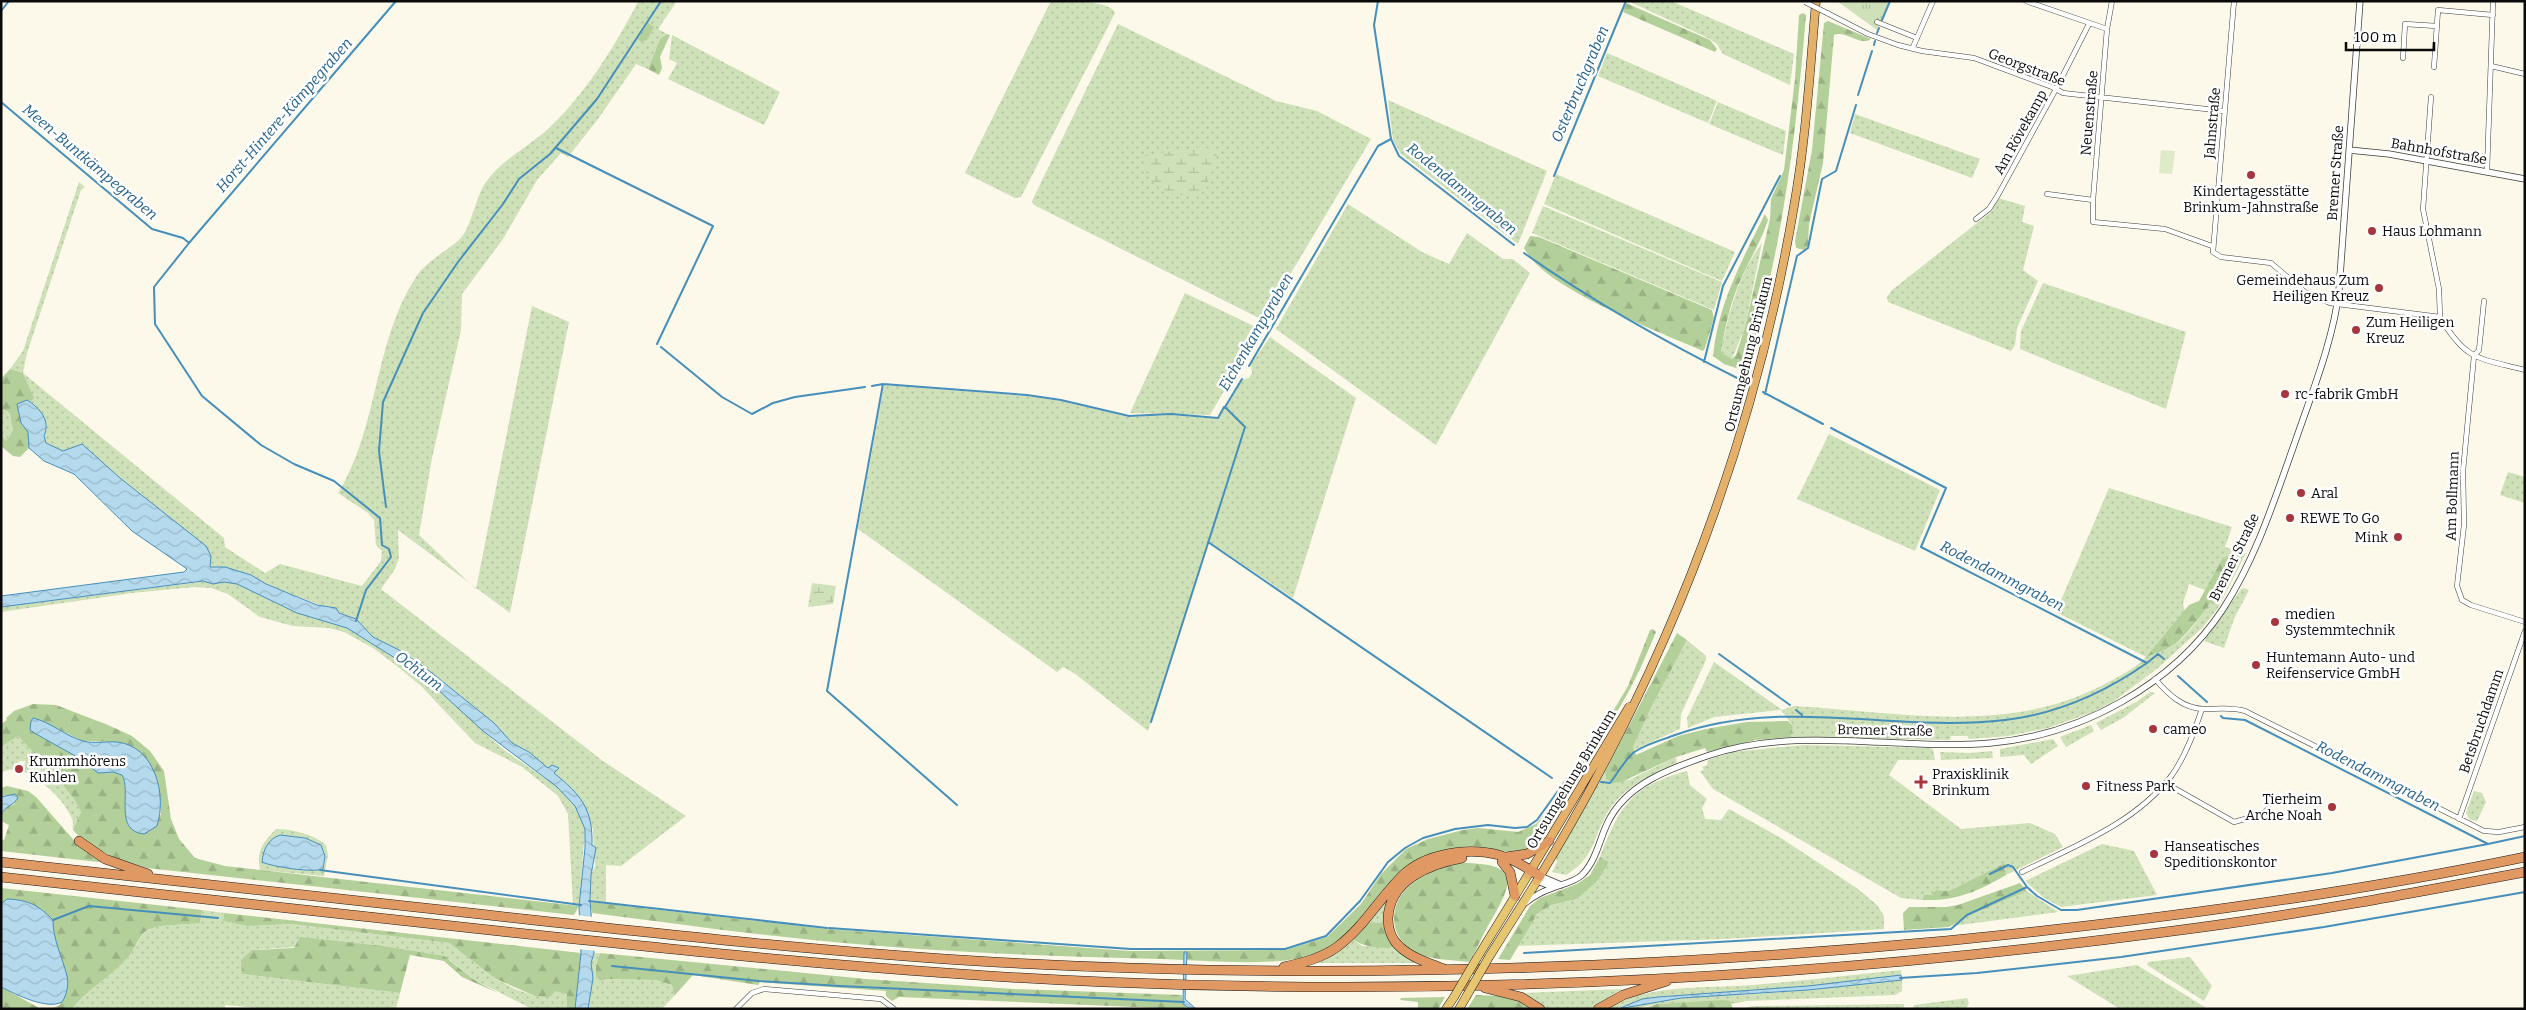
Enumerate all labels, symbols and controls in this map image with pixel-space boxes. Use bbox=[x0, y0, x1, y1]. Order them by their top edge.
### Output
scale bar bbox=[2346, 20, 2434, 52]
water label: Osterbruchgraben bbox=[1547, 23, 1613, 145]
text: 100 m bbox=[2354, 28, 2397, 46]
water label: Horst-Hintere-Kämpegraben bbox=[212, 34, 356, 196]
street label: Georgstraße bbox=[1986, 45, 2068, 90]
street label: Neuenstraße bbox=[2077, 70, 2102, 156]
street label: Am Rövekamp bbox=[1990, 87, 2051, 178]
street label: Jahnstraße bbox=[2201, 87, 2224, 160]
water label: Meen-Buntkämpegraben bbox=[19, 100, 161, 224]
street label: Bremer Straße bbox=[2324, 125, 2347, 221]
street label: Bahnhofstraße bbox=[2389, 135, 2488, 168]
water label: Rodendammgraben bbox=[1403, 139, 1521, 239]
marker: Kindertagesstätte Brinkum-Jahnstraße bbox=[2245, 169, 2257, 181]
place label: Kindertagesstätte Brinkum-Jahnstraße bbox=[2183, 183, 2319, 216]
place label: Haus Lohmann bbox=[2382, 223, 2482, 240]
marker: Haus Lohmann bbox=[2366, 225, 2378, 237]
water label: Eichenkampgraben bbox=[1215, 270, 1297, 394]
place label: Gemeindehaus Zum Heiligen Kreuz bbox=[2236, 272, 2370, 305]
street label: Ortsumgehung Brinkum bbox=[1721, 274, 1776, 434]
marker: Gemeindehaus Zum Heiligen Kreuz bbox=[2373, 282, 2385, 294]
place label: Zum Heiligen Kreuz bbox=[2366, 314, 2454, 347]
marker: Zum Heiligen Kreuz bbox=[2350, 324, 2362, 336]
place label: rc-fabrik GmbH bbox=[2295, 386, 2399, 403]
marker: rc-fabrik GmbH bbox=[2279, 388, 2291, 400]
street label: Am Bollmann bbox=[2442, 451, 2463, 541]
place label: Aral bbox=[2311, 485, 2338, 502]
marker: Aral bbox=[2295, 487, 2307, 499]
place label: REWE To Go bbox=[2300, 510, 2380, 527]
street label: Bremer Straße bbox=[2206, 511, 2263, 604]
marker: REWE To Go bbox=[2284, 512, 2296, 524]
place label: Mink bbox=[2355, 529, 2388, 546]
marker: Mink bbox=[2392, 531, 2404, 543]
water label: Rodendammgraben bbox=[1937, 537, 2067, 615]
place label: medien Systemmtechnik bbox=[2285, 606, 2395, 639]
marker: medien Systemmtechnik bbox=[2269, 616, 2281, 628]
water label: Ochtum bbox=[392, 647, 446, 695]
place label: Huntemann Auto- und Reifenservice GmbH bbox=[2266, 649, 2415, 682]
marker: Huntemann Auto- und Reifenservice GmbH bbox=[2250, 659, 2262, 671]
street label: Betsbruchdamm bbox=[2456, 666, 2507, 776]
street label: Ortsumgehung Brinkum bbox=[1523, 706, 1620, 852]
street label: Bremer Straße bbox=[1837, 721, 1933, 740]
place label: cameo bbox=[2163, 721, 2207, 738]
marker: cameo bbox=[2147, 723, 2159, 735]
water label: Rodendammgraben bbox=[2313, 737, 2443, 815]
place label: Krummhörens Kuhlen bbox=[29, 753, 126, 786]
marker: Krummhörens Kuhlen bbox=[13, 763, 25, 775]
place label: Praxisklinik Brinkum bbox=[1932, 766, 2009, 799]
marker: Praxisklinik Brinkum bbox=[1914, 775, 1928, 789]
place label: Fitness Park bbox=[2096, 778, 2175, 795]
marker: Fitness Park bbox=[2080, 780, 2092, 792]
place label: Tierheim Arche Noah bbox=[2245, 791, 2323, 824]
marker: Tierheim Arche Noah bbox=[2326, 801, 2338, 813]
place label: Hanseatisches Speditionskontor bbox=[2164, 838, 2277, 871]
marker: Hanseatisches Speditionskontor bbox=[2148, 848, 2160, 860]

